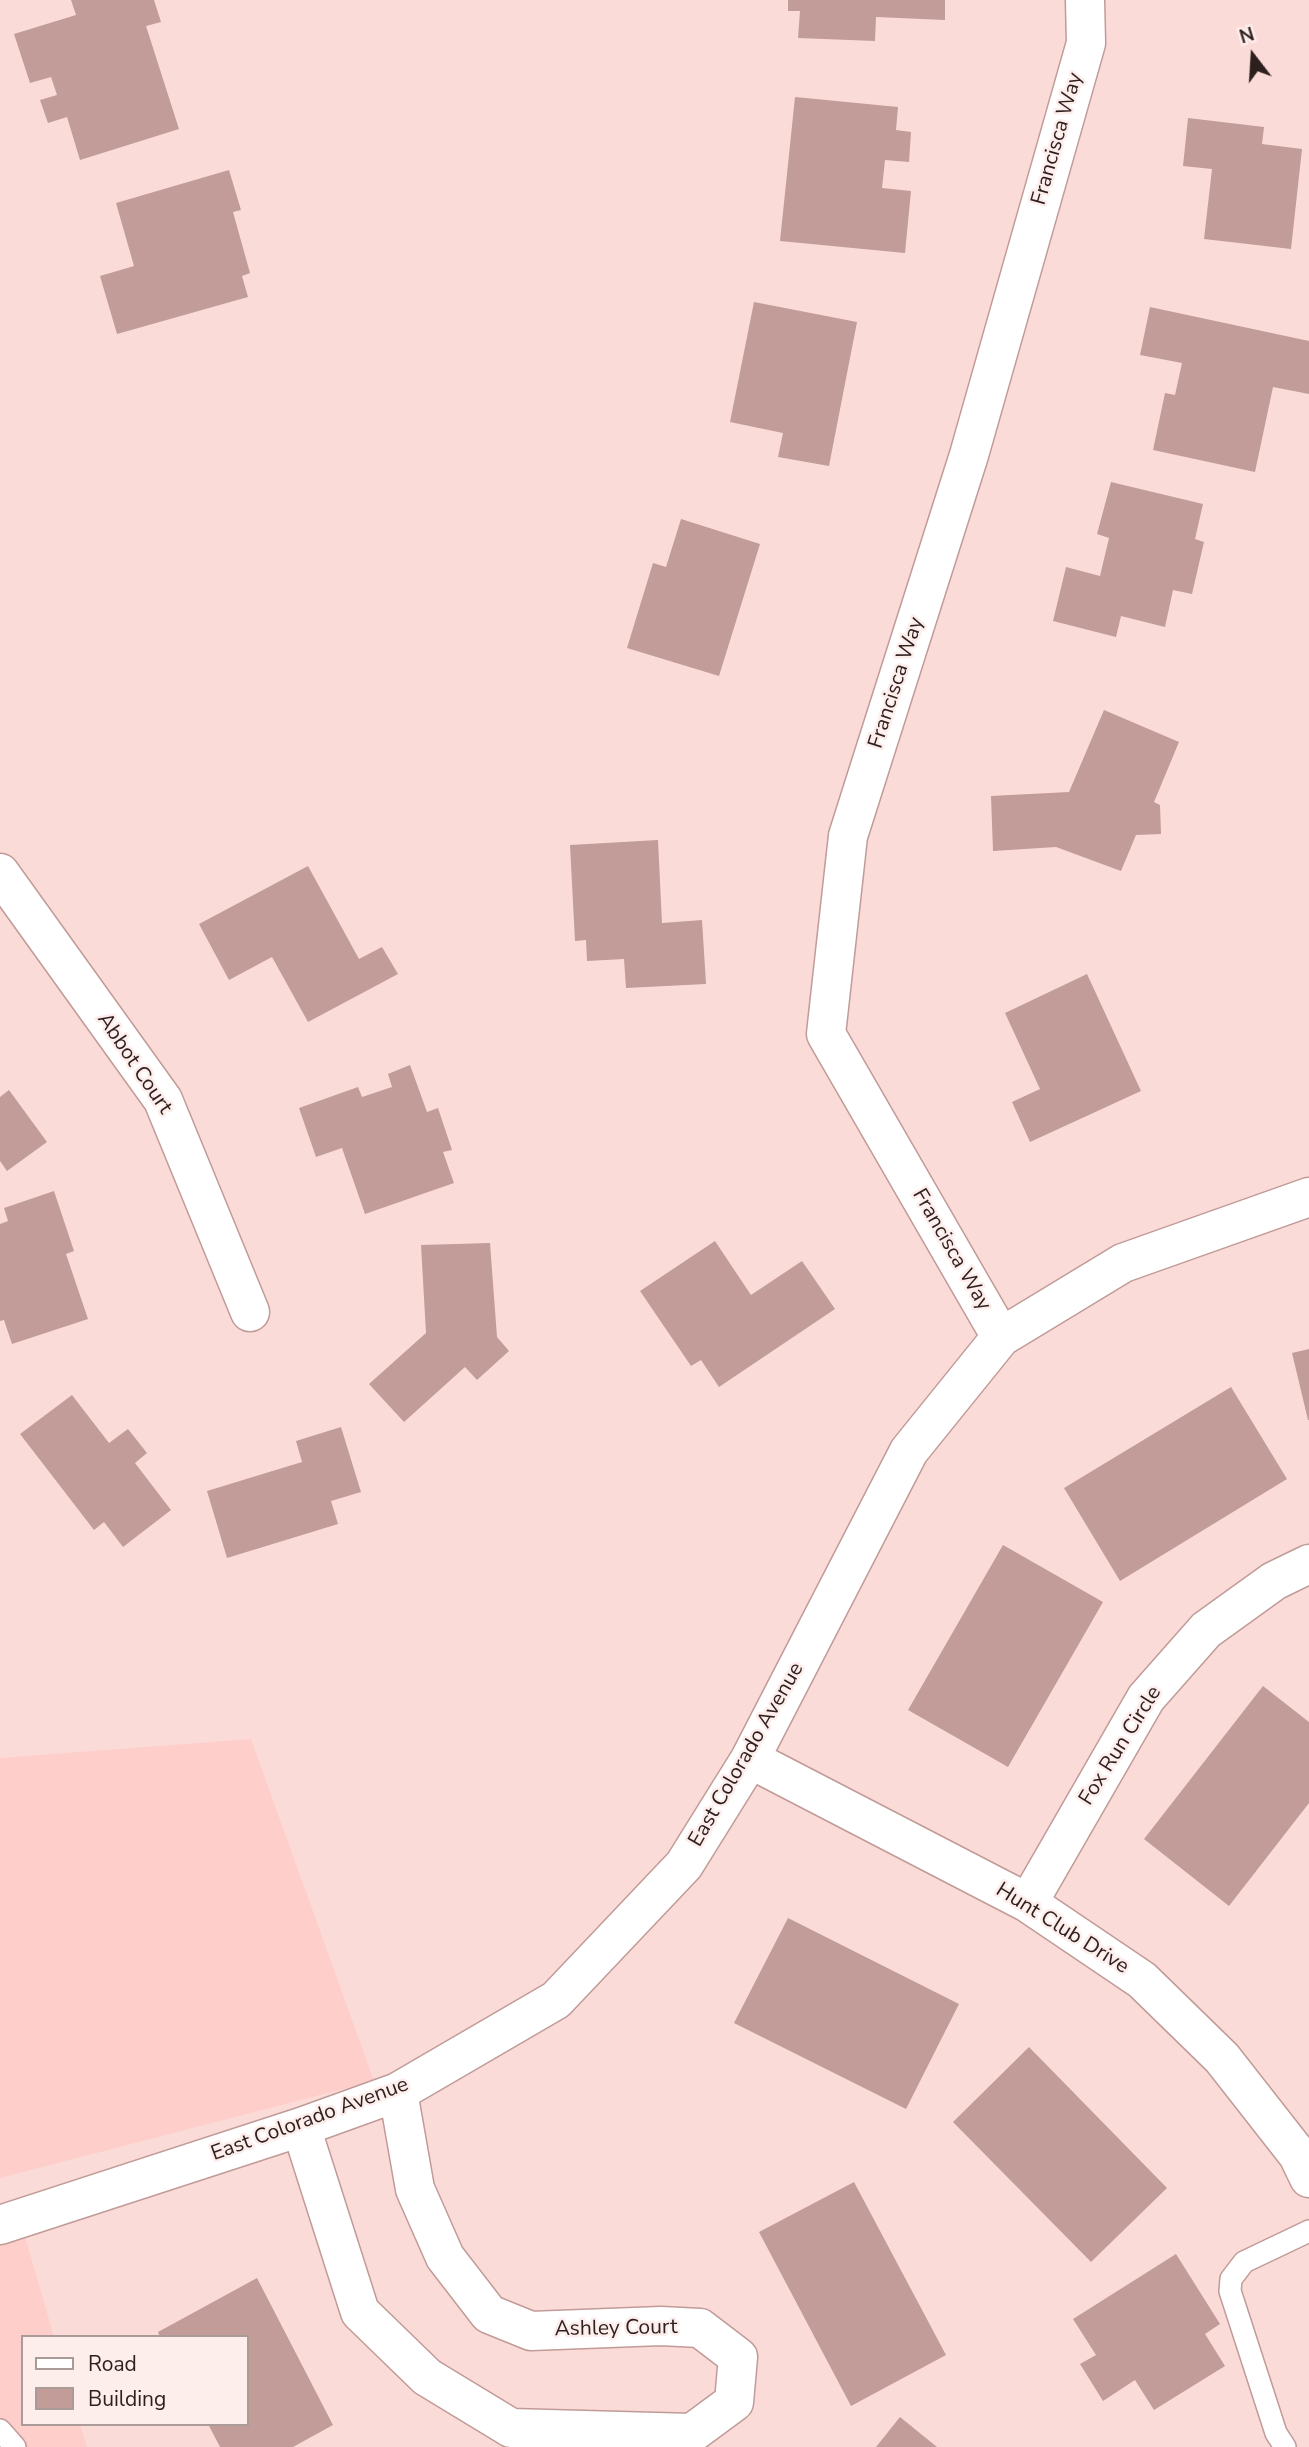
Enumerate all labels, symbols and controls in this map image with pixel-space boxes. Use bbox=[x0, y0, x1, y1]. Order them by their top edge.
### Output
north arrow bbox=[1218, 21, 1288, 91]
text: N bbox=[1236, 21, 1257, 50]
street label: Francisca Way bbox=[1027, 70, 1089, 208]
street label: Francisca Way bbox=[864, 614, 930, 752]
street label: Abbot Court bbox=[91, 1009, 177, 1119]
street label: Francisca Way bbox=[906, 1185, 996, 1315]
street label: East Colorado Avenue bbox=[684, 1659, 810, 1851]
street label: Fox Run Circle bbox=[1074, 1682, 1168, 1810]
street label: Hunt Club Drive bbox=[991, 1878, 1133, 1980]
street label: East Colorado Avenue bbox=[208, 2073, 412, 2167]
street label: Ashley Court bbox=[554, 2315, 678, 2343]
legend bbox=[21, 2335, 248, 2426]
text: Road bbox=[88, 2350, 137, 2378]
text: Building bbox=[88, 2385, 166, 2413]

